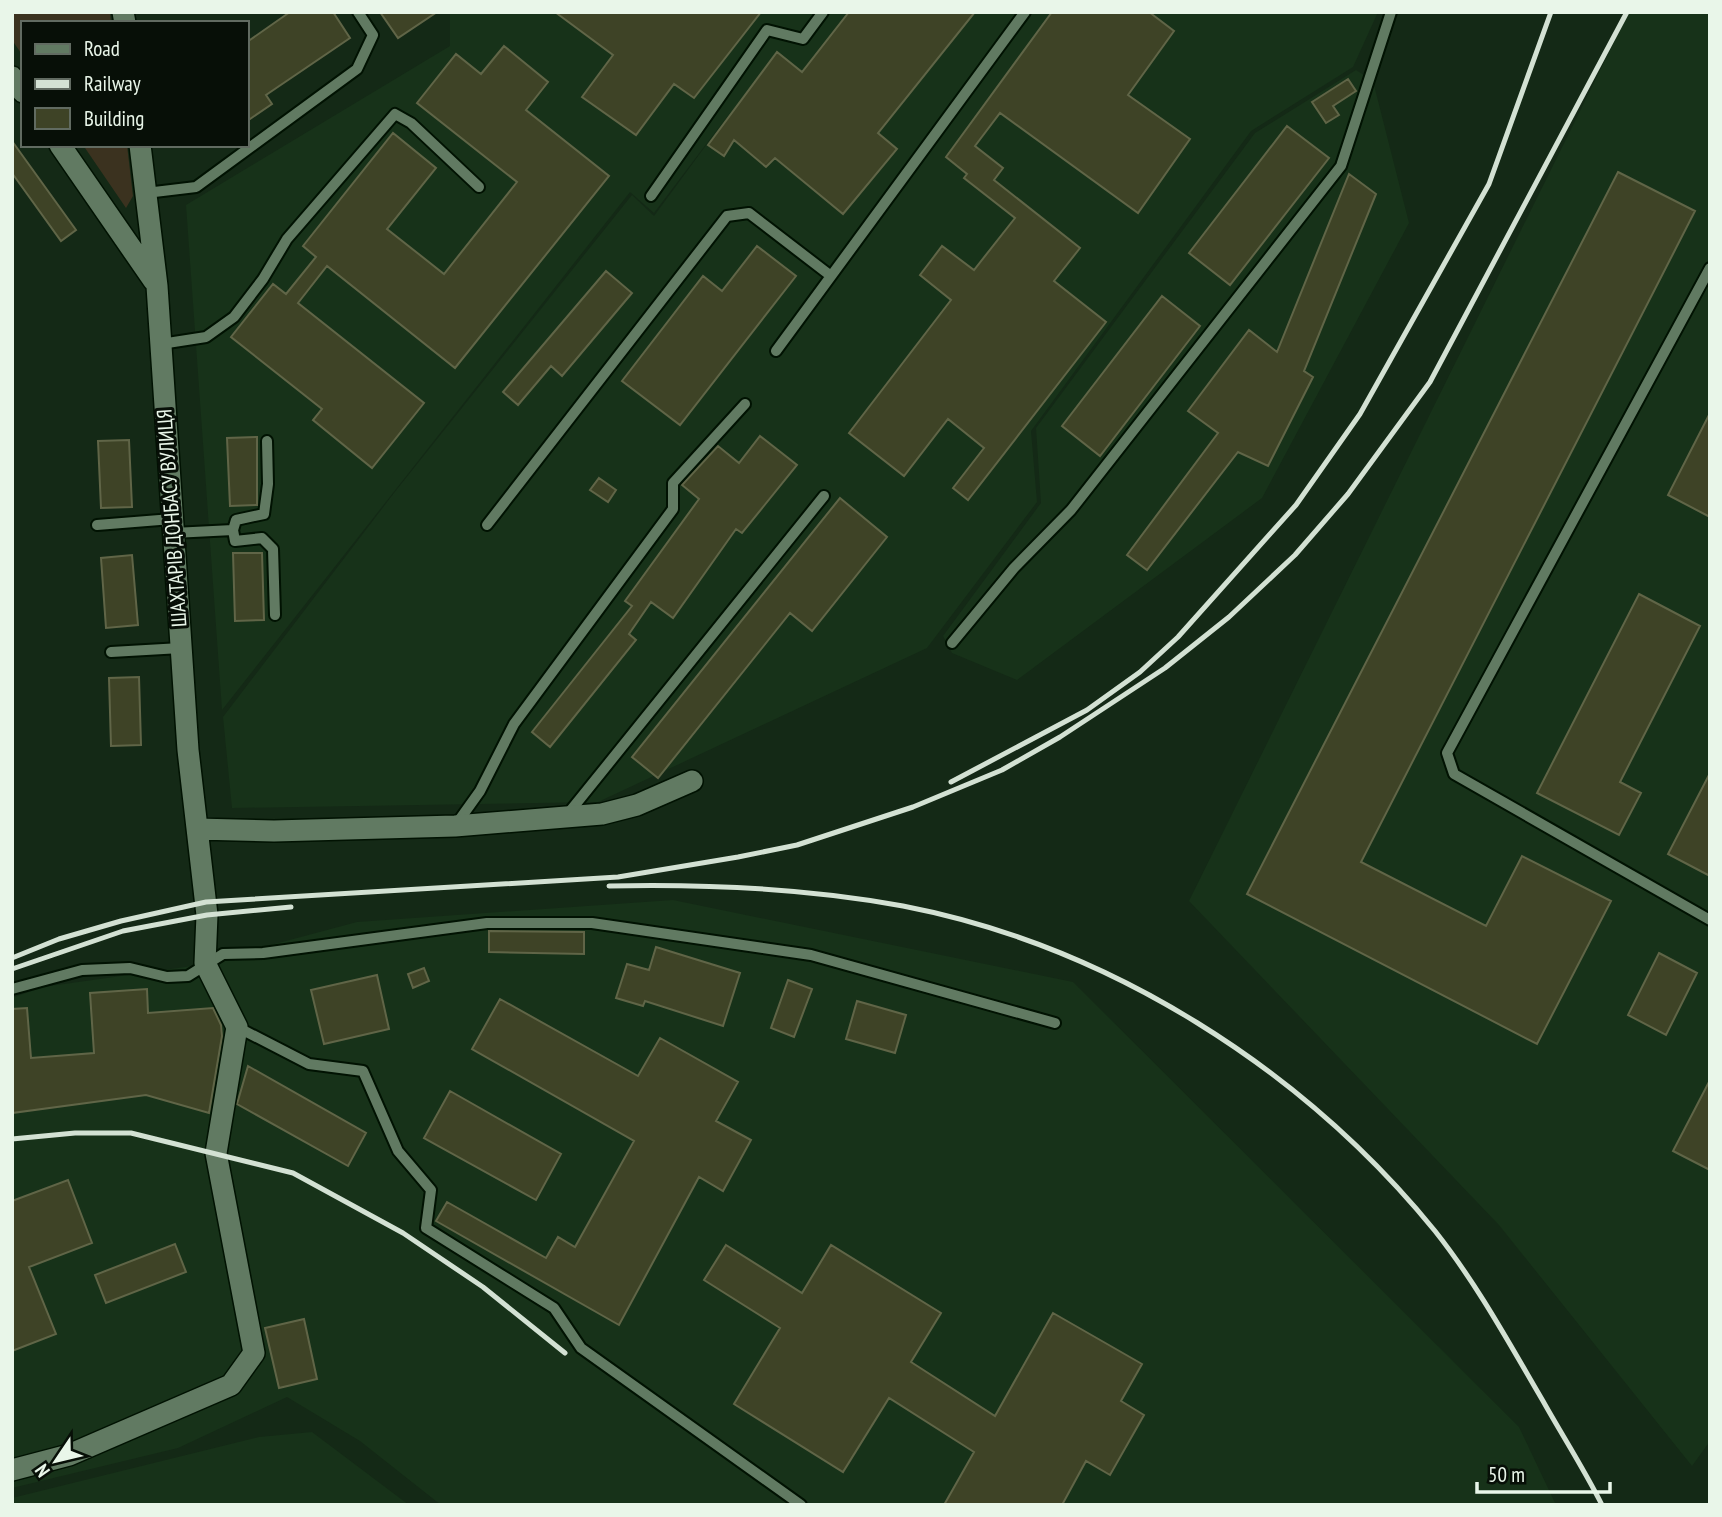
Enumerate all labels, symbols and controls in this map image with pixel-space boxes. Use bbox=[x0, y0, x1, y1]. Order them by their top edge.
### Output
legend bbox=[21, 21, 248, 147]
text: Road bbox=[84, 35, 120, 62]
text: Railway bbox=[84, 70, 141, 97]
text: Building bbox=[84, 105, 144, 132]
street label: ШАХТАРІВ ДОНБАСУ ВУЛИЦЯ bbox=[150, 408, 193, 628]
north arrow bbox=[21, 1426, 91, 1496]
scale bar bbox=[1477, 1450, 1610, 1494]
text: N bbox=[29, 1460, 55, 1482]
text: 50 m bbox=[1488, 1461, 1525, 1488]

